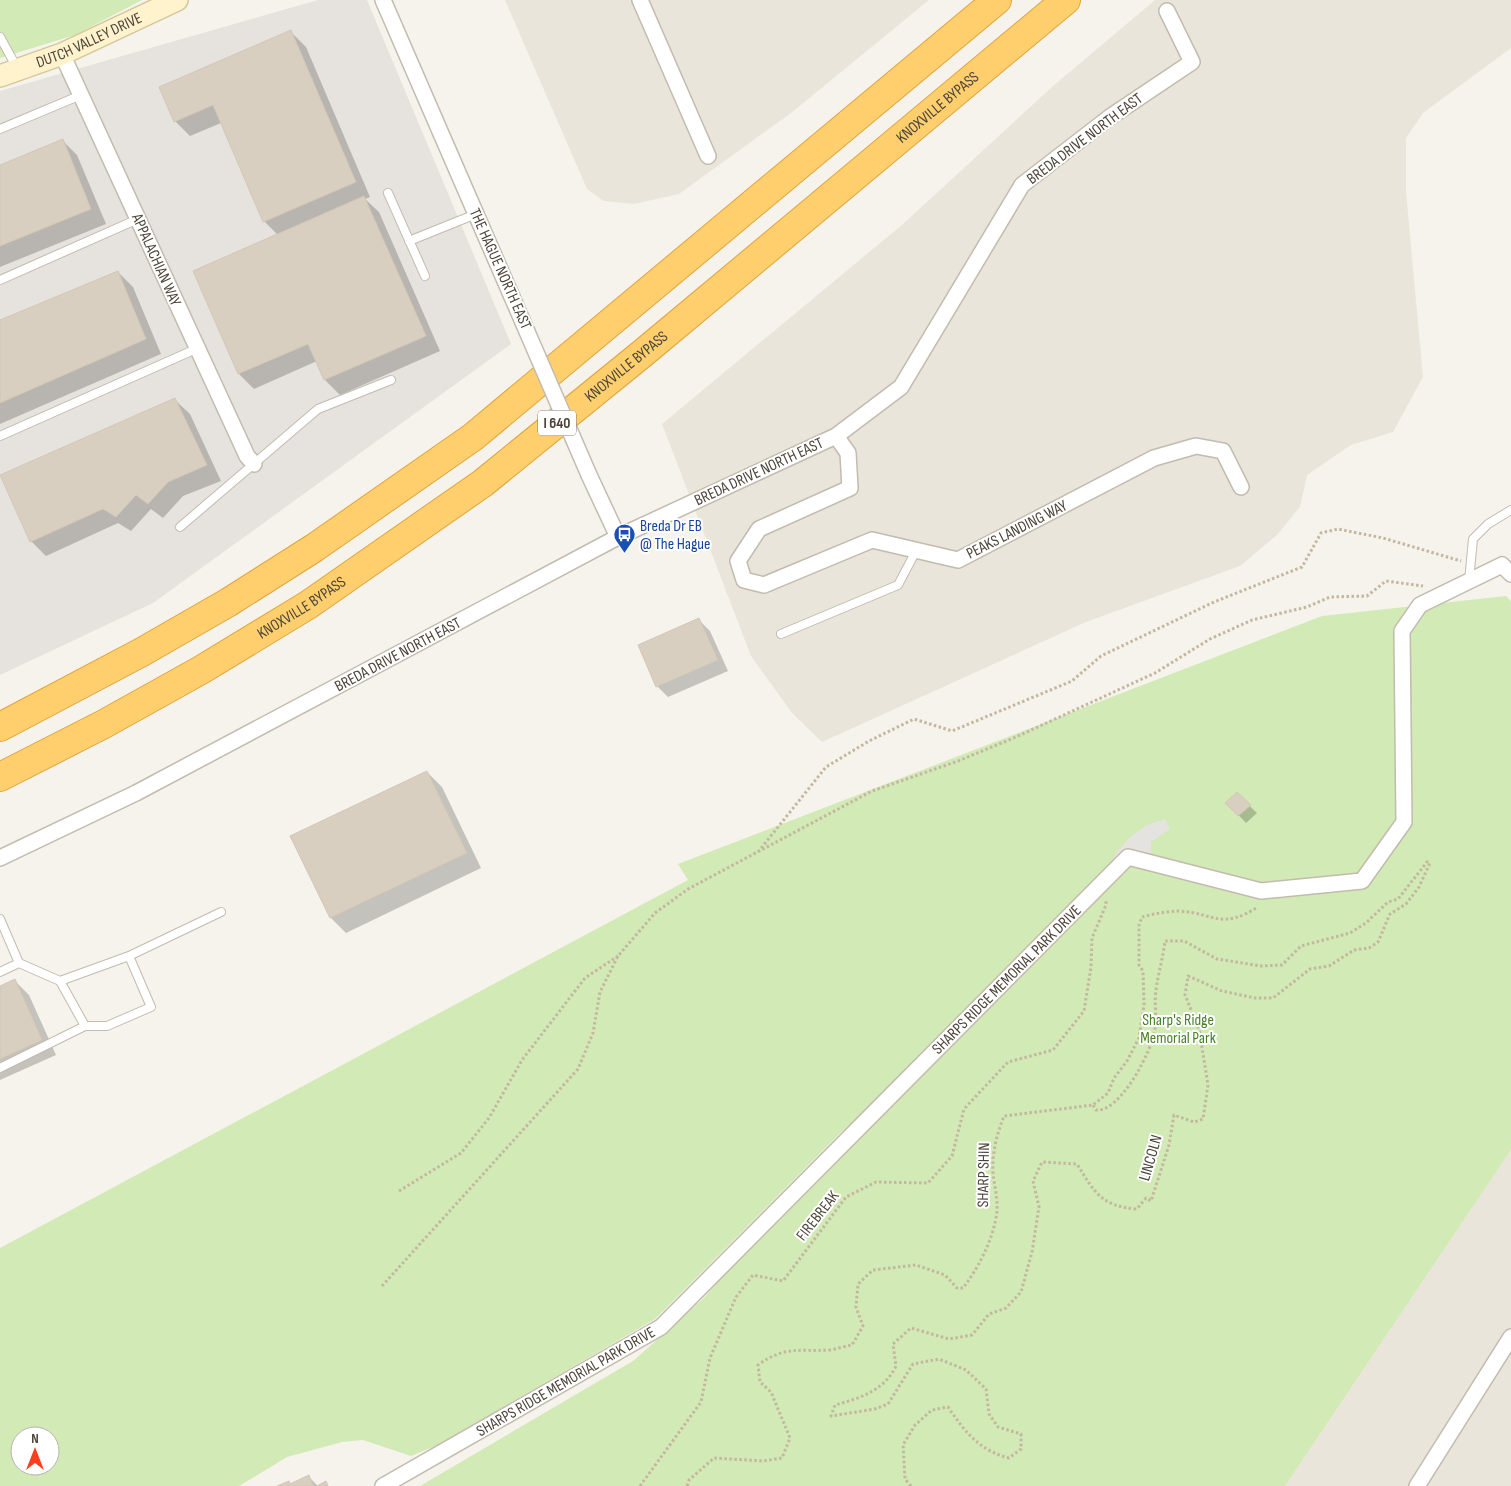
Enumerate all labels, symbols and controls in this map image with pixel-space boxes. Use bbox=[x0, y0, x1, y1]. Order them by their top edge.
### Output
street label: DUTCH VALLEY DRIVE bbox=[34, 8, 145, 72]
street label: KNOXVILLE BYPASS bbox=[892, 67, 983, 147]
street label: BREDA DRIVE NORTH EAST bbox=[1023, 89, 1147, 189]
street label: THE HAGUE NORTH EAST bbox=[465, 205, 535, 333]
street label: APPALACHIAN WAY bbox=[127, 210, 185, 309]
street label: KNOXVILLE BYPASS bbox=[581, 327, 672, 406]
road number: I 640 bbox=[538, 410, 576, 436]
street label: BREDA DRIVE NORTH EAST bbox=[692, 434, 827, 510]
street label: PEAKS LANDING WAY bbox=[963, 496, 1071, 564]
place label: Breda Dr EB @ The Hague bbox=[640, 517, 710, 554]
bus stop icon: Breda Dr EB @ The Hague bbox=[612, 523, 636, 554]
street label: KNOXVILLE BYPASS bbox=[254, 572, 350, 643]
street label: BREDA DRIVE NORTH EAST bbox=[332, 614, 465, 696]
street label: SHARPS RIDGE MEMORIAL PARK DRIVE bbox=[928, 901, 1086, 1059]
park label: Sharp's Ridge Memorial Park bbox=[1140, 1011, 1216, 1048]
street label: LINCOLN bbox=[1135, 1133, 1167, 1183]
street label: SHARP SHIN bbox=[974, 1142, 994, 1208]
street label: FIREBREAK bbox=[792, 1186, 844, 1245]
street label: SHARPS RIDGE MEMORIAL PARK DRIVE bbox=[473, 1323, 659, 1441]
north arrow bbox=[10, 1426, 60, 1476]
text: N bbox=[31, 1430, 39, 1447]

